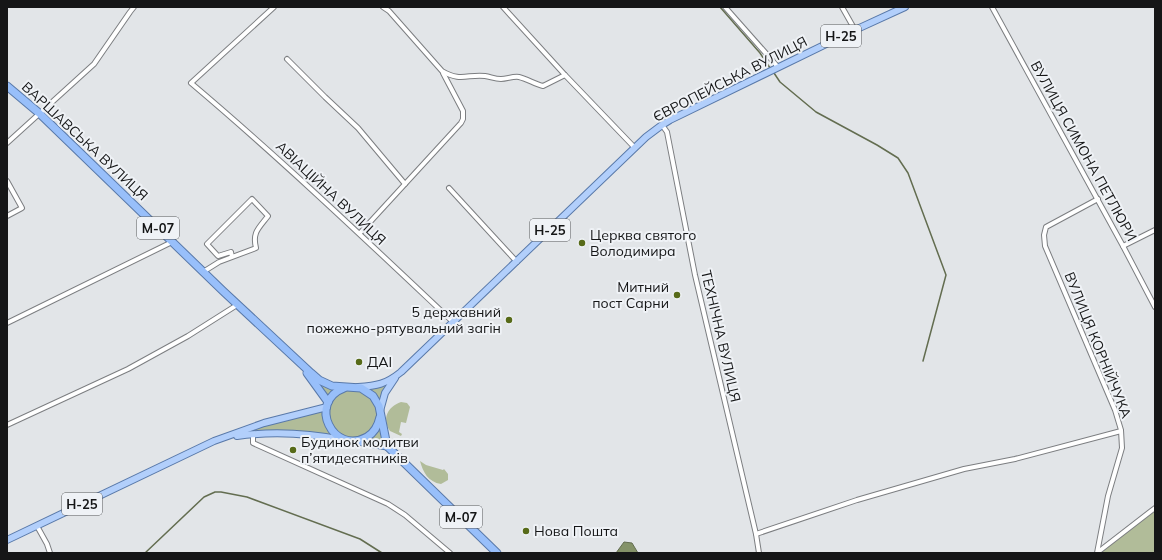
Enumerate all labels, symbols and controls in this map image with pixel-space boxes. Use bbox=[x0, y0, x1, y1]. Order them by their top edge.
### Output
road number: Н-25 bbox=[821, 25, 861, 47]
street label: ЄВРОПЕЙСЬКА ВУЛИЦЯ bbox=[650, 32, 810, 126]
street label: ВУЛИЦЯ СИМОНА ПЕТЛЮРИ bbox=[1027, 58, 1141, 244]
street label: ВАРШАВСЬКА ВУЛИЦЯ bbox=[18, 78, 152, 204]
street label: АВІАЦІЙНА ВУЛИЦЯ bbox=[272, 137, 390, 249]
road number: М-07 bbox=[137, 217, 179, 239]
road number: Н-25 bbox=[530, 219, 570, 241]
place label: Церква святого Володимира bbox=[590, 226, 697, 260]
marker: Церква святого Володимира bbox=[577, 238, 587, 248]
street label: ТЕХНІЧНА ВУЛИЦЯ bbox=[697, 268, 745, 404]
street label: ВУЛИЦЯ КОРНІЙЧУКА bbox=[1060, 269, 1136, 421]
place label: Митний пост Сарни bbox=[592, 278, 669, 312]
marker: Митний пост Сарни bbox=[672, 290, 682, 300]
place label: 5 державний пожежно-рятувальний загін bbox=[307, 303, 501, 337]
marker: 5 державний пожежно-рятувальний загін bbox=[504, 315, 514, 325]
place label: ДАІ bbox=[367, 353, 392, 371]
marker: ДАІ bbox=[354, 357, 364, 367]
place label: Будинок молитви п’ятидесятників bbox=[301, 433, 419, 467]
marker: Будинок молитви п’ятидесятників bbox=[288, 445, 298, 455]
road number: Н-25 bbox=[62, 493, 102, 515]
road number: М-07 bbox=[440, 506, 482, 528]
place label: Нова Пошта bbox=[534, 522, 618, 540]
marker: Нова Пошта bbox=[521, 526, 531, 536]

